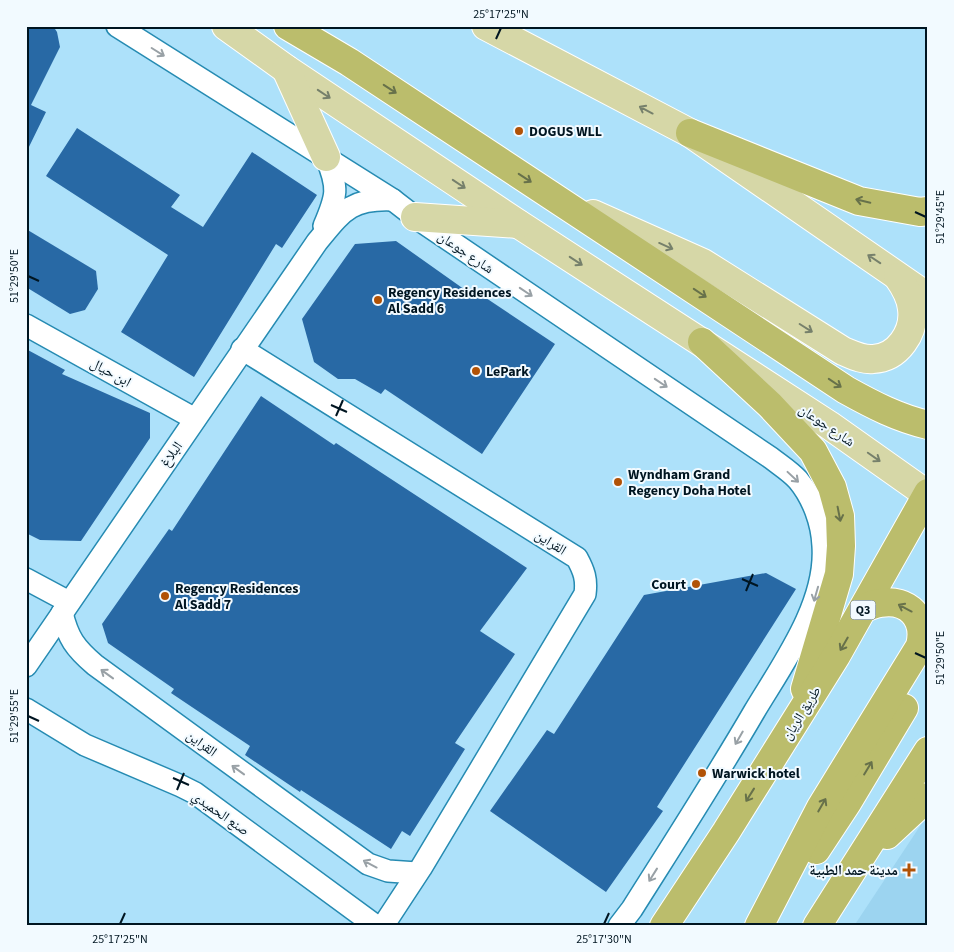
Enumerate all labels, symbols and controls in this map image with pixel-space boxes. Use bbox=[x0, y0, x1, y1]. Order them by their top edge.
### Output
text: 25°17'25"N bbox=[473, 6, 529, 23]
one-way arrow bbox=[151, 47, 165, 57]
one-way arrow bbox=[382, 84, 396, 94]
one-way arrow bbox=[316, 89, 330, 99]
one-way arrow bbox=[639, 105, 654, 115]
place label: DOGUS WLL bbox=[529, 122, 602, 142]
marker: DOGUS WLL bbox=[513, 125, 525, 137]
one-way arrow bbox=[518, 173, 532, 183]
one-way arrow bbox=[452, 178, 466, 189]
text: 51°29'45"E bbox=[932, 190, 949, 244]
one-way arrow bbox=[855, 196, 871, 205]
street label: شارع جوعان bbox=[433, 227, 497, 279]
one-way arrow bbox=[658, 242, 673, 252]
text: 51°29'50"E bbox=[6, 249, 23, 303]
one-way arrow bbox=[867, 254, 881, 264]
one-way arrow bbox=[569, 255, 583, 266]
place label: Regency Residences Al Sadd 6 bbox=[387, 283, 511, 319]
one-way arrow bbox=[519, 287, 533, 297]
one-way arrow bbox=[692, 288, 706, 298]
marker: Regency Residences Al Sadd 6 bbox=[372, 294, 384, 306]
one-way arrow bbox=[799, 322, 813, 333]
street label: ابن حيال bbox=[86, 353, 135, 392]
place label: LePark bbox=[486, 362, 529, 382]
marker: LePark bbox=[470, 365, 482, 377]
one-way arrow bbox=[653, 378, 667, 388]
one-way arrow bbox=[828, 378, 842, 388]
street label: شارع جوعان bbox=[794, 400, 858, 452]
street label: البلاغ bbox=[156, 438, 188, 472]
one-way arrow bbox=[866, 452, 880, 462]
place label: Wyndham Grand Regency Doha Hotel bbox=[628, 465, 751, 501]
one-way arrow bbox=[787, 471, 800, 483]
marker: Wyndham Grand Regency Doha Hotel bbox=[612, 476, 624, 488]
one-way arrow bbox=[835, 505, 844, 521]
street label: القراين bbox=[531, 525, 570, 560]
place label: Court bbox=[651, 575, 687, 595]
marker: Court bbox=[690, 578, 702, 590]
place label: Regency Residences Al Sadd 7 bbox=[174, 579, 298, 615]
one-way arrow bbox=[810, 586, 820, 602]
marker: Regency Residences Al Sadd 7 bbox=[159, 590, 171, 602]
road number: Q3 bbox=[850, 600, 876, 620]
one-way arrow bbox=[898, 603, 913, 612]
text: 51°29'50"E bbox=[932, 631, 949, 685]
one-way arrow bbox=[838, 636, 848, 650]
one-way arrow bbox=[100, 669, 114, 679]
street label: طريق الريان bbox=[777, 683, 826, 744]
text: 51°29'55"E bbox=[6, 689, 23, 743]
street label: القراين bbox=[182, 726, 221, 762]
one-way arrow bbox=[734, 730, 744, 744]
one-way arrow bbox=[864, 761, 874, 775]
one-way arrow bbox=[232, 764, 245, 775]
place label: Warwick hotel bbox=[712, 764, 800, 784]
marker: Warwick hotel bbox=[696, 767, 708, 779]
street label: صنع الحميدي bbox=[187, 787, 253, 841]
one-way arrow bbox=[744, 787, 754, 801]
one-way arrow bbox=[818, 798, 828, 812]
one-way arrow bbox=[363, 859, 378, 869]
place label: مدينة حمد الطبية bbox=[809, 861, 898, 881]
marker: مدينة حمد الطبية bbox=[902, 863, 916, 877]
one-way arrow bbox=[648, 868, 658, 882]
text: 25°17'25"N bbox=[92, 931, 148, 948]
text: 25°17'30"N bbox=[576, 931, 632, 948]

